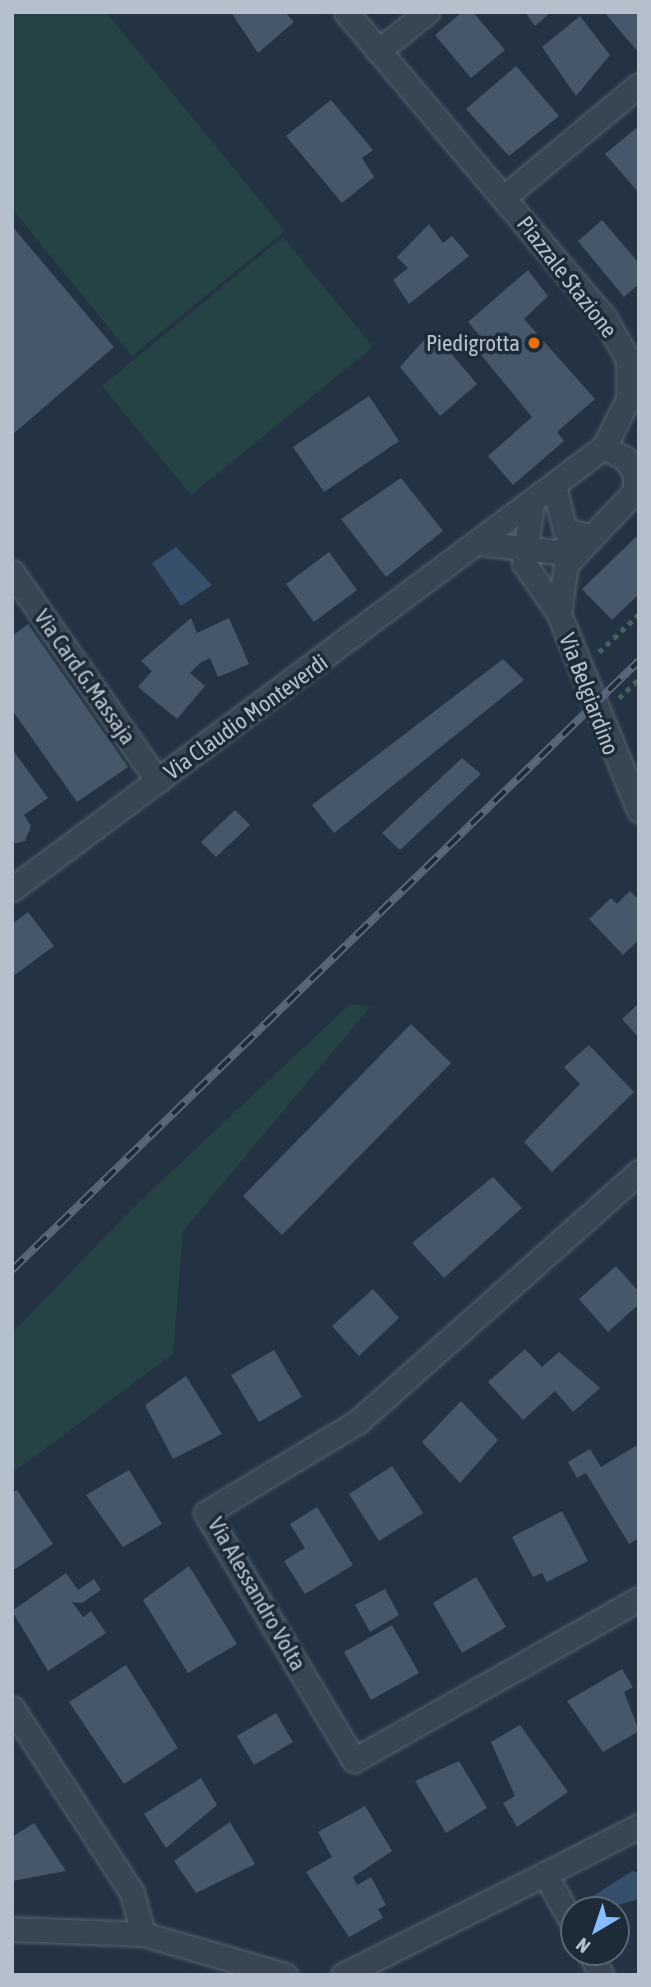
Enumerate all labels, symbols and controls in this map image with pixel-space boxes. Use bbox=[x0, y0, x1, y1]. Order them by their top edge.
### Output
street label: Piazzale Stazione bbox=[511, 211, 623, 343]
place label: Piedigrotta bbox=[426, 329, 520, 357]
marker: Piedigrotta bbox=[526, 335, 542, 351]
street label: Via Card.G.Massaja bbox=[28, 604, 142, 750]
street label: Via Belgiardino bbox=[553, 629, 625, 759]
street label: Via Claudio Monteverdi bbox=[159, 648, 333, 786]
street label: Via Alessandro Volta bbox=[202, 1512, 312, 1676]
north arrow bbox=[560, 1896, 630, 1966]
text: N bbox=[572, 1934, 594, 1958]

